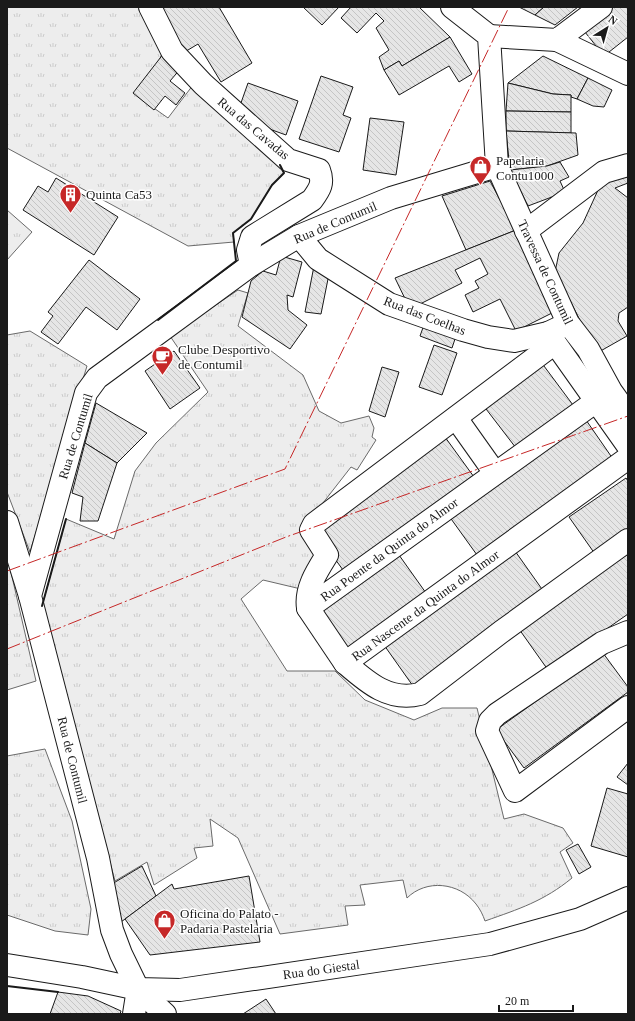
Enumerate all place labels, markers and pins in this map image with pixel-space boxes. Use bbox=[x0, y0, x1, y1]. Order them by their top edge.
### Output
place label: Papelaria Contu1000 bbox=[496, 153, 554, 183]
shop icon: Papelaria Contu1000 bbox=[468, 154, 494, 187]
building icon: Quinta Ca53 bbox=[57, 181, 83, 214]
place label: Quinta Ca53 bbox=[86, 187, 152, 202]
place label: Clube Desportivo de Contumil bbox=[178, 342, 270, 372]
cafe icon: Clube Desportivo de Contumil bbox=[149, 343, 175, 376]
place label: Oficina do Palato - Padaria Pastelaria bbox=[180, 906, 279, 936]
shop icon: Oficina do Palato - Padaria Pastelaria bbox=[152, 907, 178, 940]

